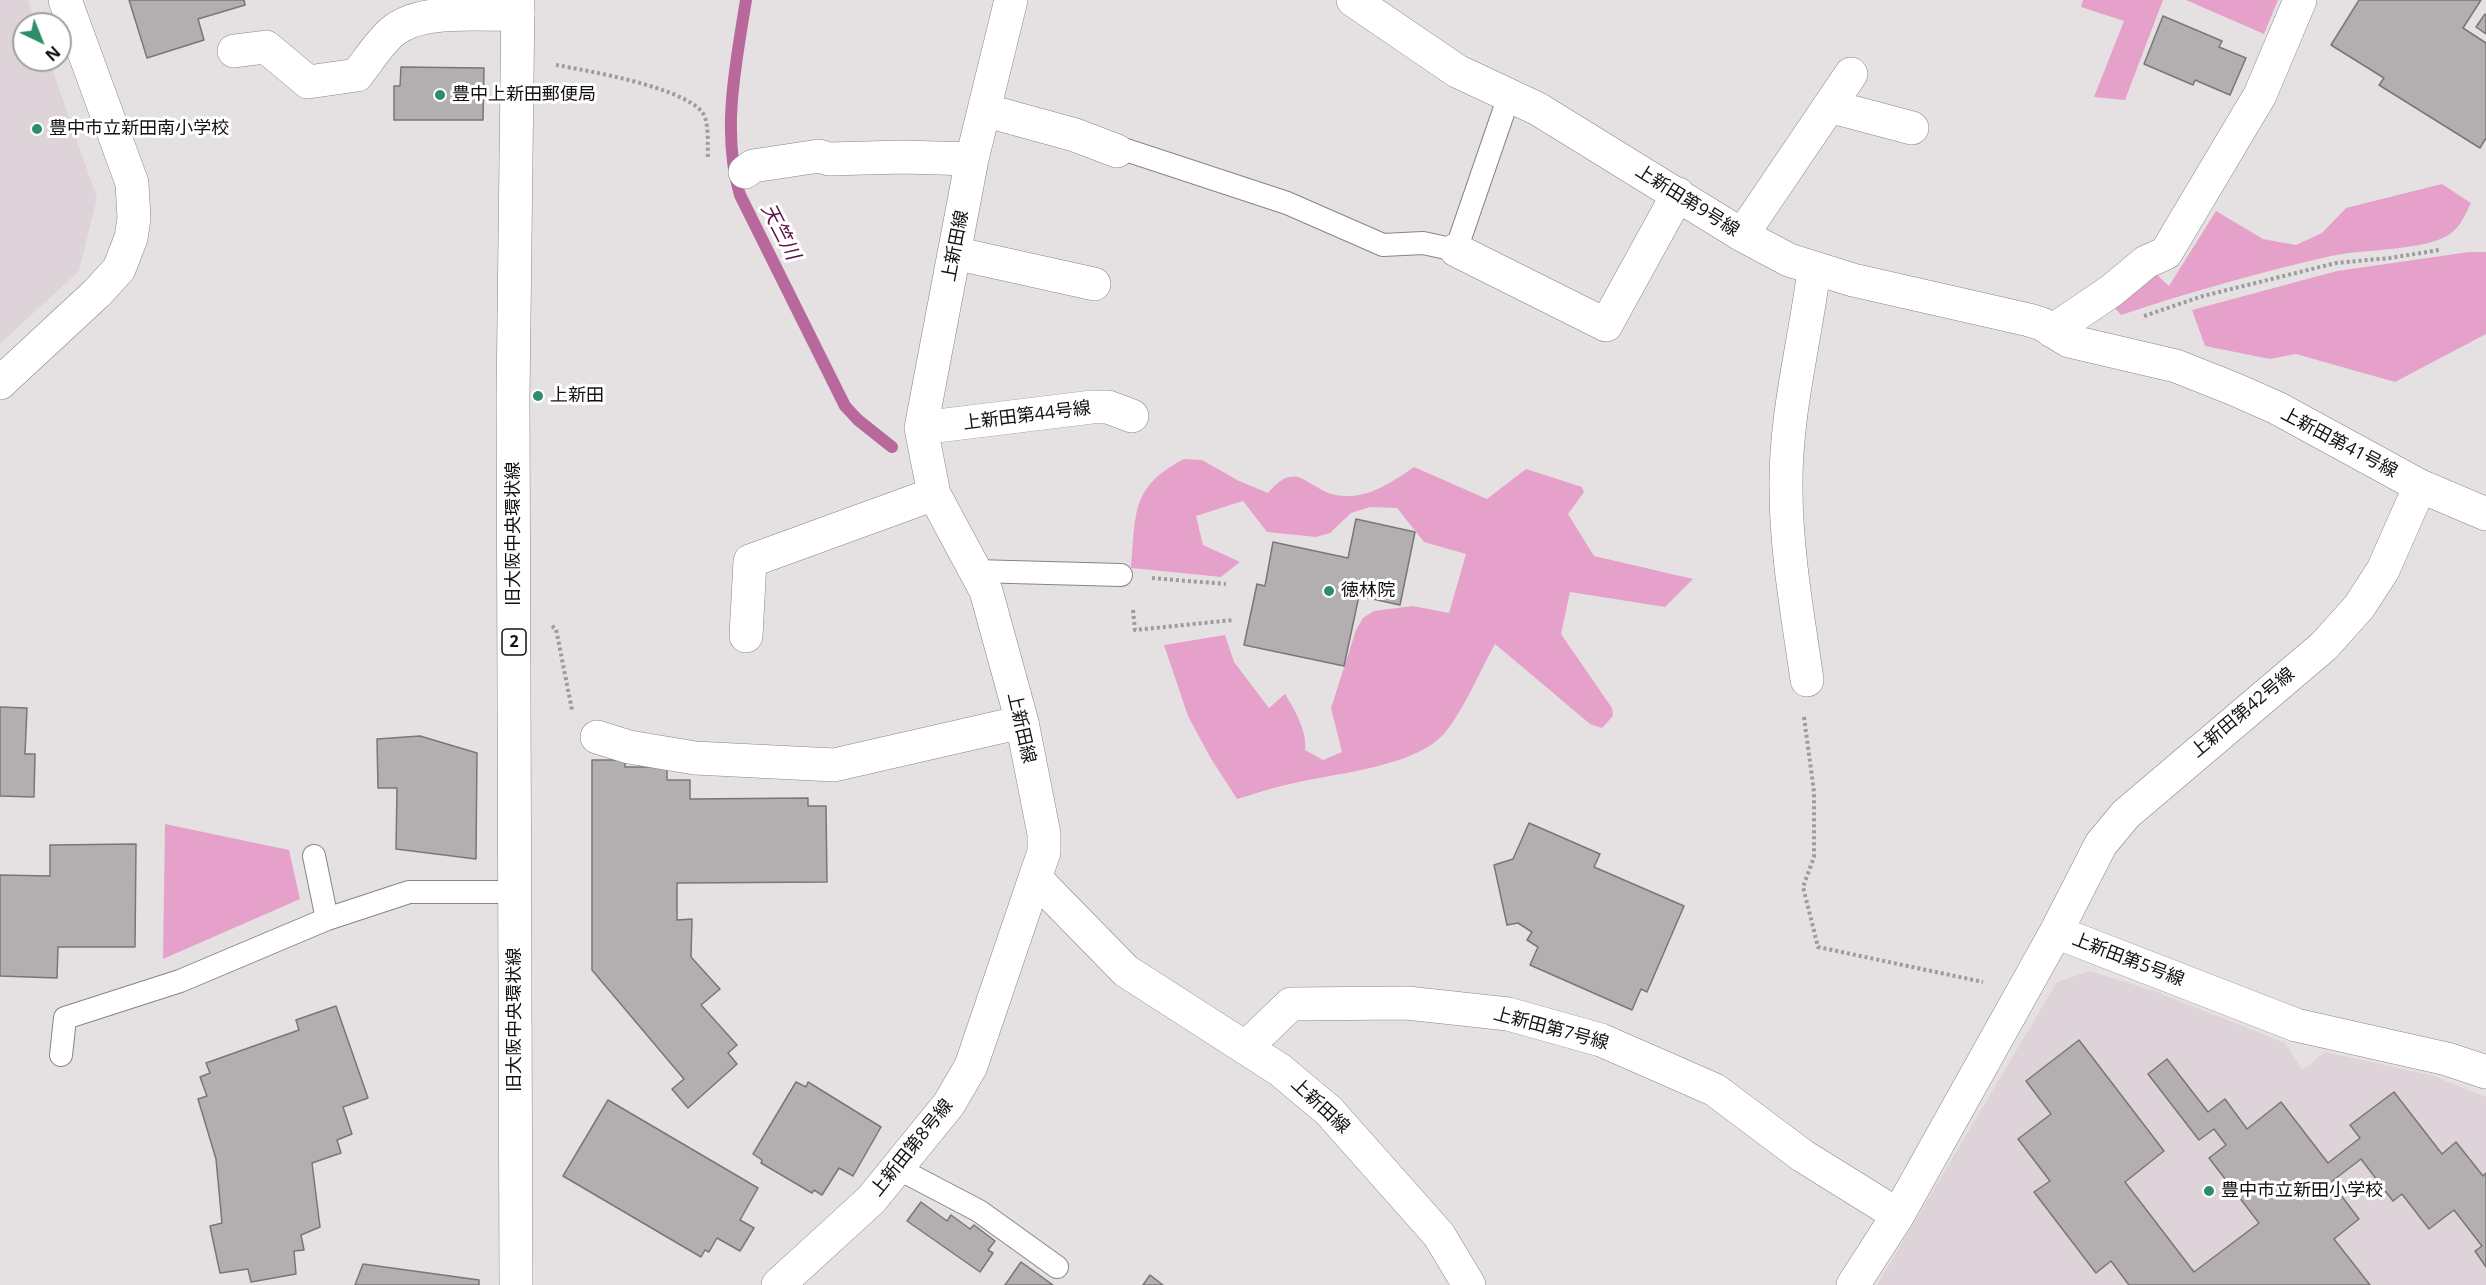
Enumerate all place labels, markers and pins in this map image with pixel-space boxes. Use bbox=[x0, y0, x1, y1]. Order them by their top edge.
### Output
place label: 豊中上新田郵便局 bbox=[452, 84, 596, 106]
marker: 豊中上新田郵便局 bbox=[433, 88, 447, 102]
place label: 豊中市立新田南小学校 bbox=[49, 118, 229, 140]
marker: 豊中市立新田南小学校 bbox=[30, 122, 44, 136]
place label: 上新田 bbox=[550, 385, 604, 407]
marker: 上新田 bbox=[531, 389, 545, 403]
place label: 徳林院 bbox=[1341, 580, 1395, 602]
marker: 徳林院 bbox=[1322, 584, 1336, 598]
place label: 豊中市立新田小学校 bbox=[2221, 1180, 2383, 1202]
marker: 豊中市立新田小学校 bbox=[2202, 1184, 2216, 1198]

